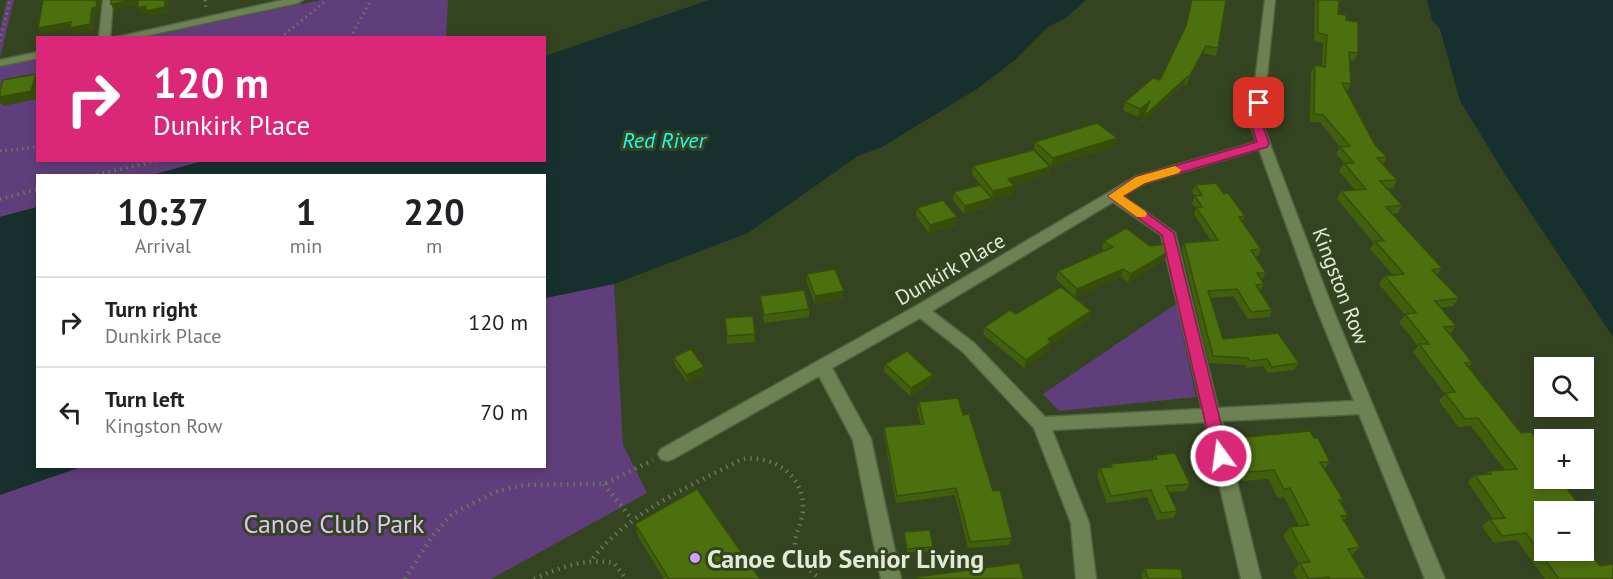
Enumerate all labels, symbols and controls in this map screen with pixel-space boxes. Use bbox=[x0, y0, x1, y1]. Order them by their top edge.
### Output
text: 120 m bbox=[153, 55, 269, 110]
icon: right bbox=[54, 60, 132, 138]
pin bbox=[1233, 77, 1284, 128]
icon: arrive bbox=[1242, 86, 1275, 119]
text: Dunkirk Place bbox=[153, 108, 310, 142]
water label: Red River bbox=[622, 126, 708, 154]
text: 10:37 bbox=[117, 188, 209, 235]
text: 1 bbox=[296, 188, 316, 235]
text: 220 bbox=[404, 188, 465, 235]
street label: Kingston Row bbox=[1306, 224, 1376, 349]
street label: Dunkirk Place bbox=[890, 227, 1010, 311]
text: Arrival bbox=[135, 233, 191, 259]
text: min bbox=[290, 233, 322, 259]
text: m bbox=[426, 233, 442, 259]
text: Turn right bbox=[105, 295, 197, 323]
icon: right bbox=[54, 306, 87, 339]
text: 120 m bbox=[468, 308, 528, 336]
text: Dunkirk Place bbox=[105, 323, 222, 349]
map controls bbox=[1534, 357, 1594, 561]
button: search bbox=[1534, 357, 1594, 417]
text: Turn left bbox=[105, 385, 185, 413]
icon: left bbox=[54, 396, 87, 429]
text: 70 m bbox=[480, 398, 528, 426]
text: Kingston Row bbox=[105, 413, 222, 439]
position arrow bbox=[1189, 424, 1253, 488]
button: + bbox=[1534, 429, 1594, 489]
button: − bbox=[1534, 501, 1594, 561]
park label: Canoe Club Park bbox=[244, 507, 425, 540]
place label: Canoe Club Senior Living bbox=[707, 542, 984, 575]
marker: Canoe Club Senior Living bbox=[688, 551, 702, 565]

